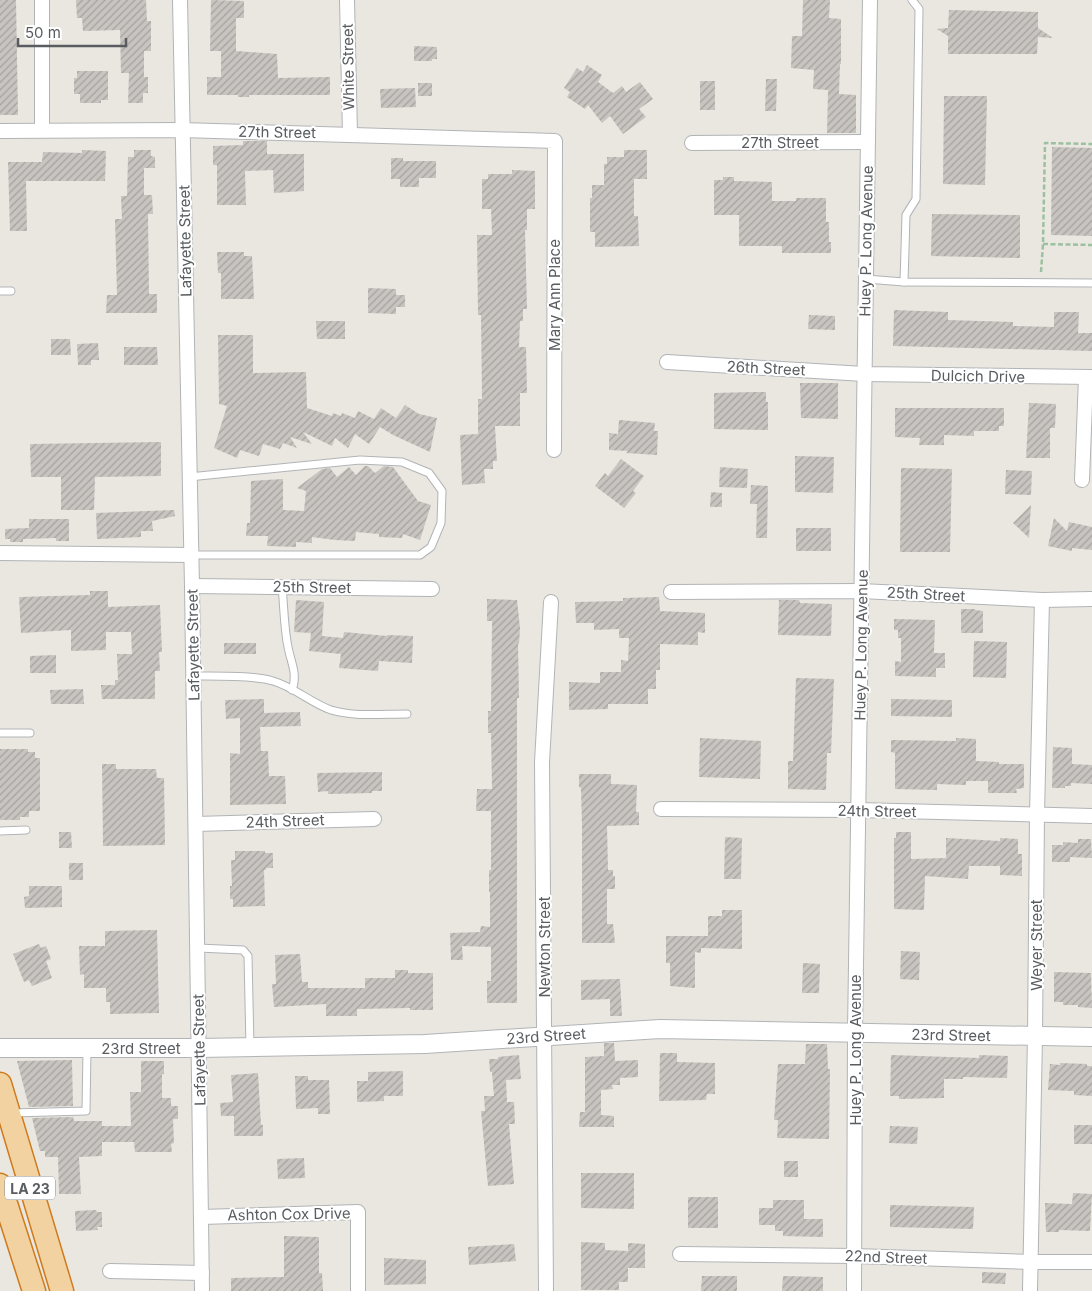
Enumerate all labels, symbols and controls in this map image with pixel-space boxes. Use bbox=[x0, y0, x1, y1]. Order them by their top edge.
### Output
scale bar bbox=[18, 15, 125, 47]
text: 50 m bbox=[25, 23, 61, 42]
street label: White Street bbox=[338, 23, 358, 111]
street label: 27th Street bbox=[238, 122, 316, 142]
street label: 27th Street bbox=[741, 133, 819, 152]
street label: Huey P. Long Avenue bbox=[855, 165, 877, 317]
street label: Lafayette Street bbox=[175, 185, 195, 297]
street label: Mary Ann Place bbox=[545, 239, 564, 351]
street label: 26th Street bbox=[726, 356, 806, 380]
street label: Dulcich Drive bbox=[931, 366, 1025, 386]
street label: Huey P. Long Avenue bbox=[850, 569, 872, 721]
street label: 25th Street bbox=[273, 577, 352, 597]
street label: 25th Street bbox=[886, 582, 966, 606]
street label: Lafayette Street bbox=[183, 589, 203, 701]
street label: 24th Street bbox=[837, 801, 917, 821]
street label: 24th Street bbox=[245, 810, 325, 832]
street label: Newton Street bbox=[535, 896, 554, 998]
street label: Weyer Street bbox=[1027, 899, 1046, 991]
street label: Huey P. Long Avenue bbox=[846, 974, 865, 1126]
street label: Lafayette Street bbox=[189, 994, 209, 1106]
street label: 23rd Street bbox=[506, 1024, 586, 1048]
street label: 23rd Street bbox=[911, 1025, 991, 1045]
street label: 23rd Street bbox=[101, 1039, 181, 1058]
road number: LA 23 bbox=[5, 1176, 55, 1200]
street label: Ashton Cox Drive bbox=[227, 1203, 351, 1225]
street label: 22nd Street bbox=[844, 1246, 928, 1268]

